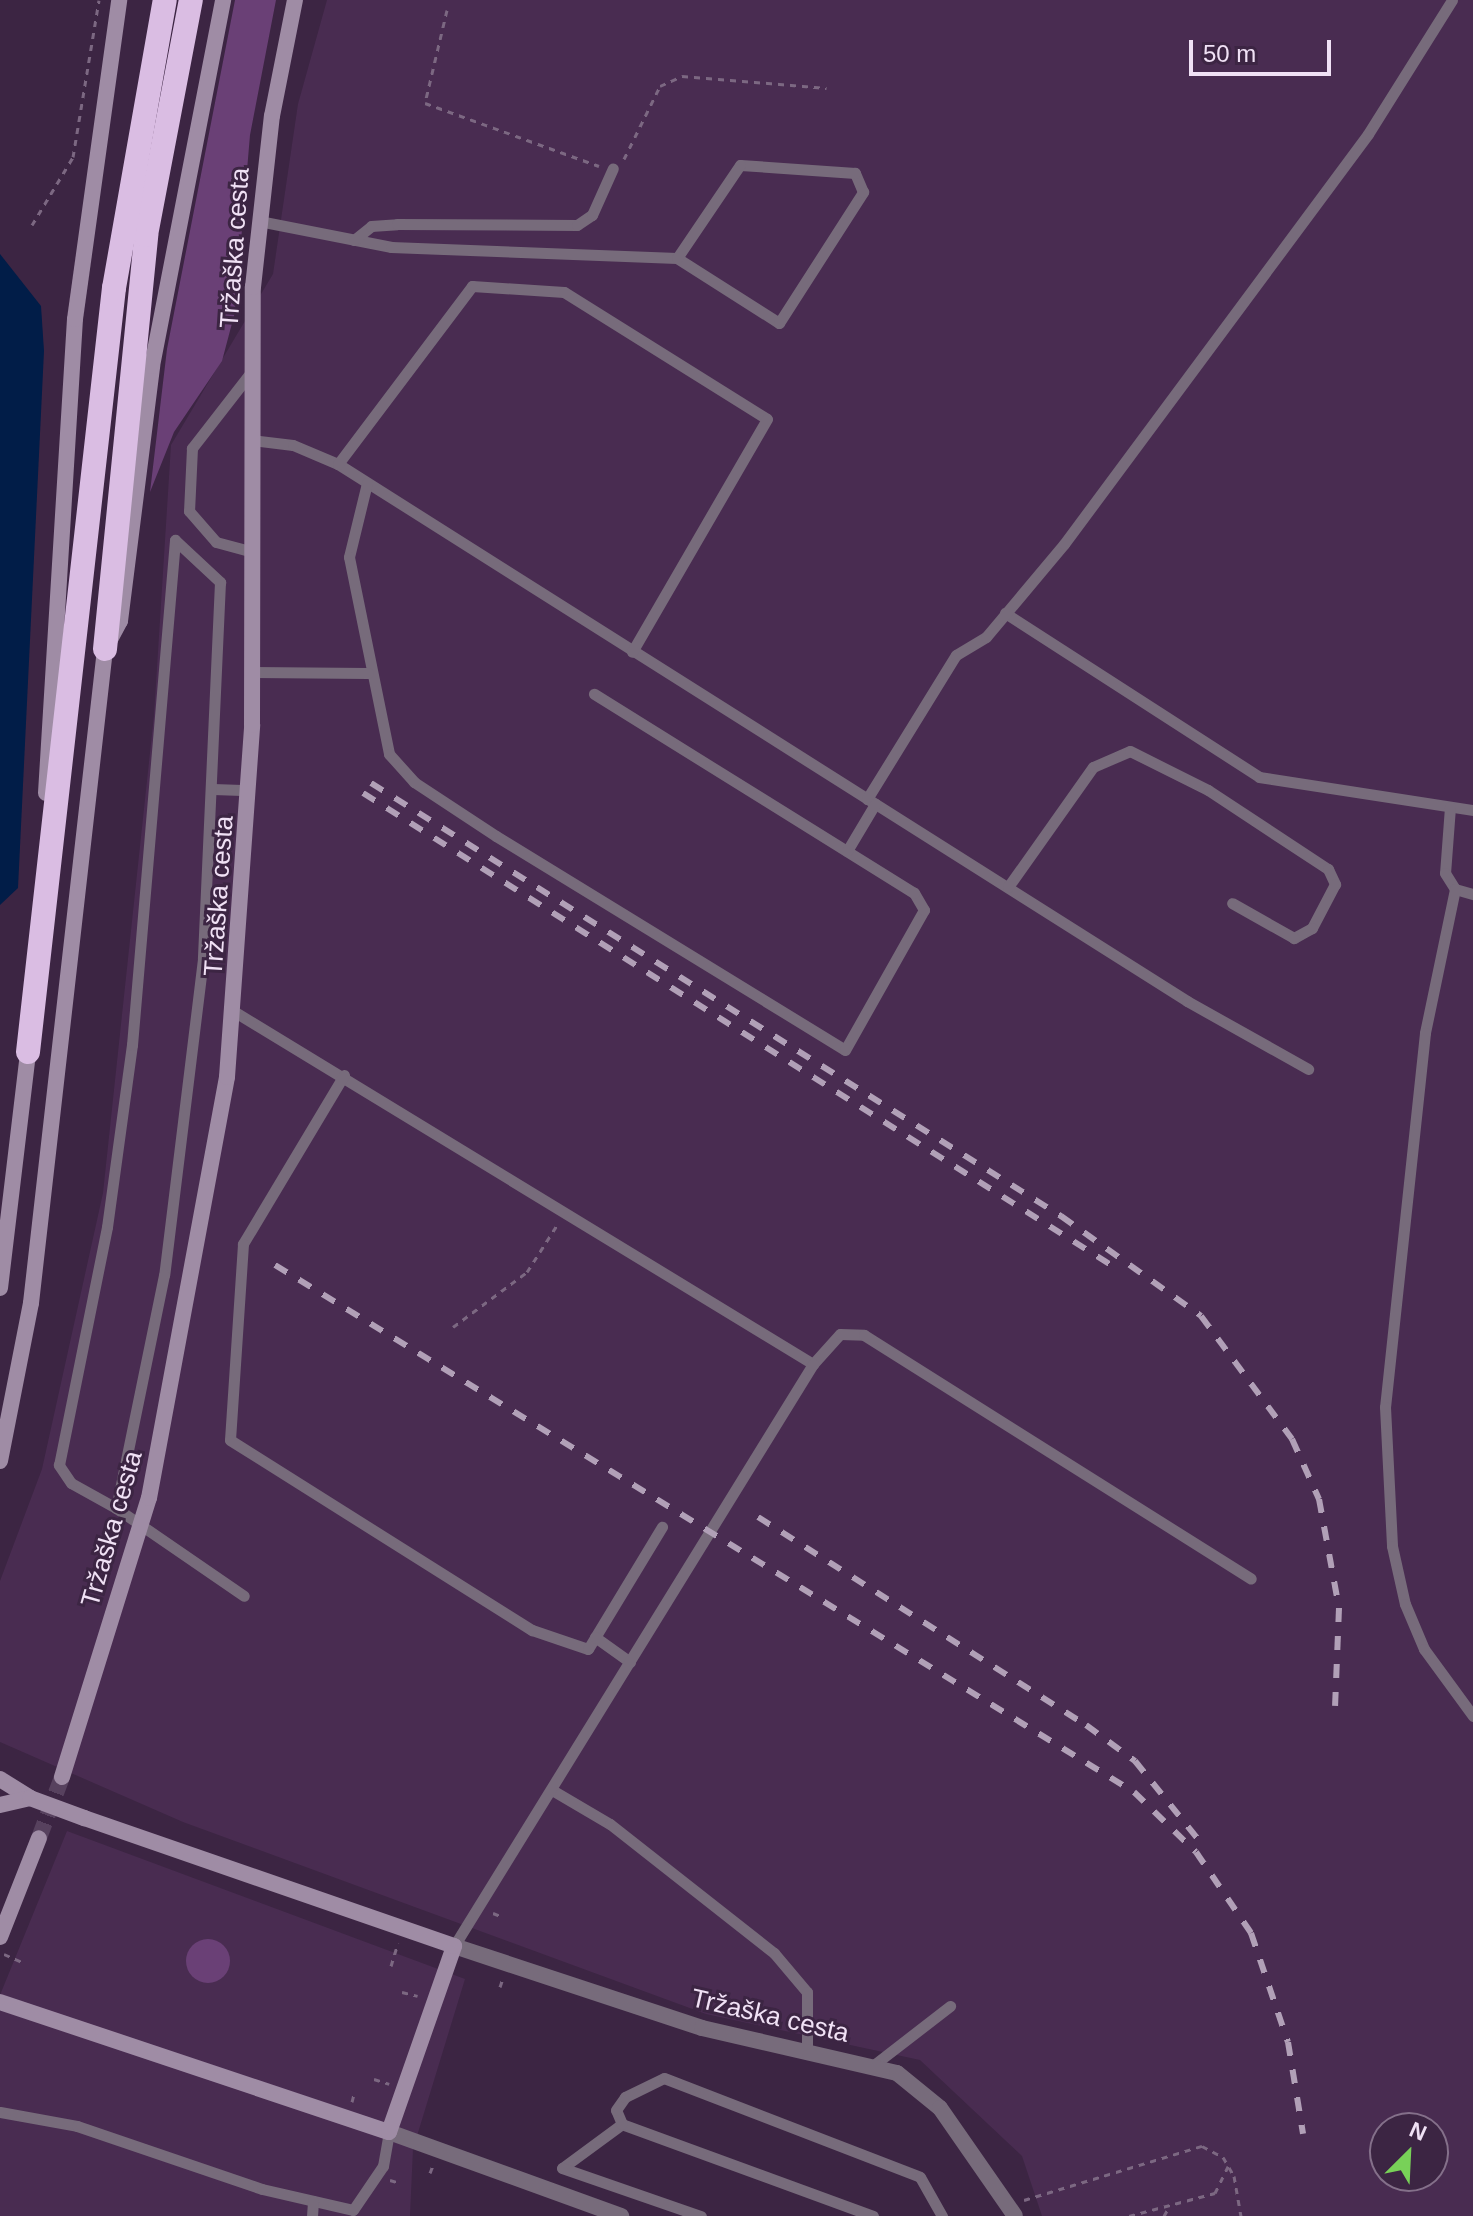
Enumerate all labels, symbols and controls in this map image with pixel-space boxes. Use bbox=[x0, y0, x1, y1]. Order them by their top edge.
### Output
scale bar bbox=[1193, 24, 1335, 74]
text: 50 m bbox=[1203, 40, 1256, 67]
street label: Tržaška cesta bbox=[214, 167, 256, 329]
street label: Tržaška cesta bbox=[198, 815, 240, 977]
street label: Tržaška cesta bbox=[75, 1447, 149, 1611]
street label: Tržaška cesta bbox=[688, 1983, 852, 2049]
north arrow bbox=[1369, 2112, 1449, 2192]
text: N bbox=[1406, 2117, 1430, 2146]

